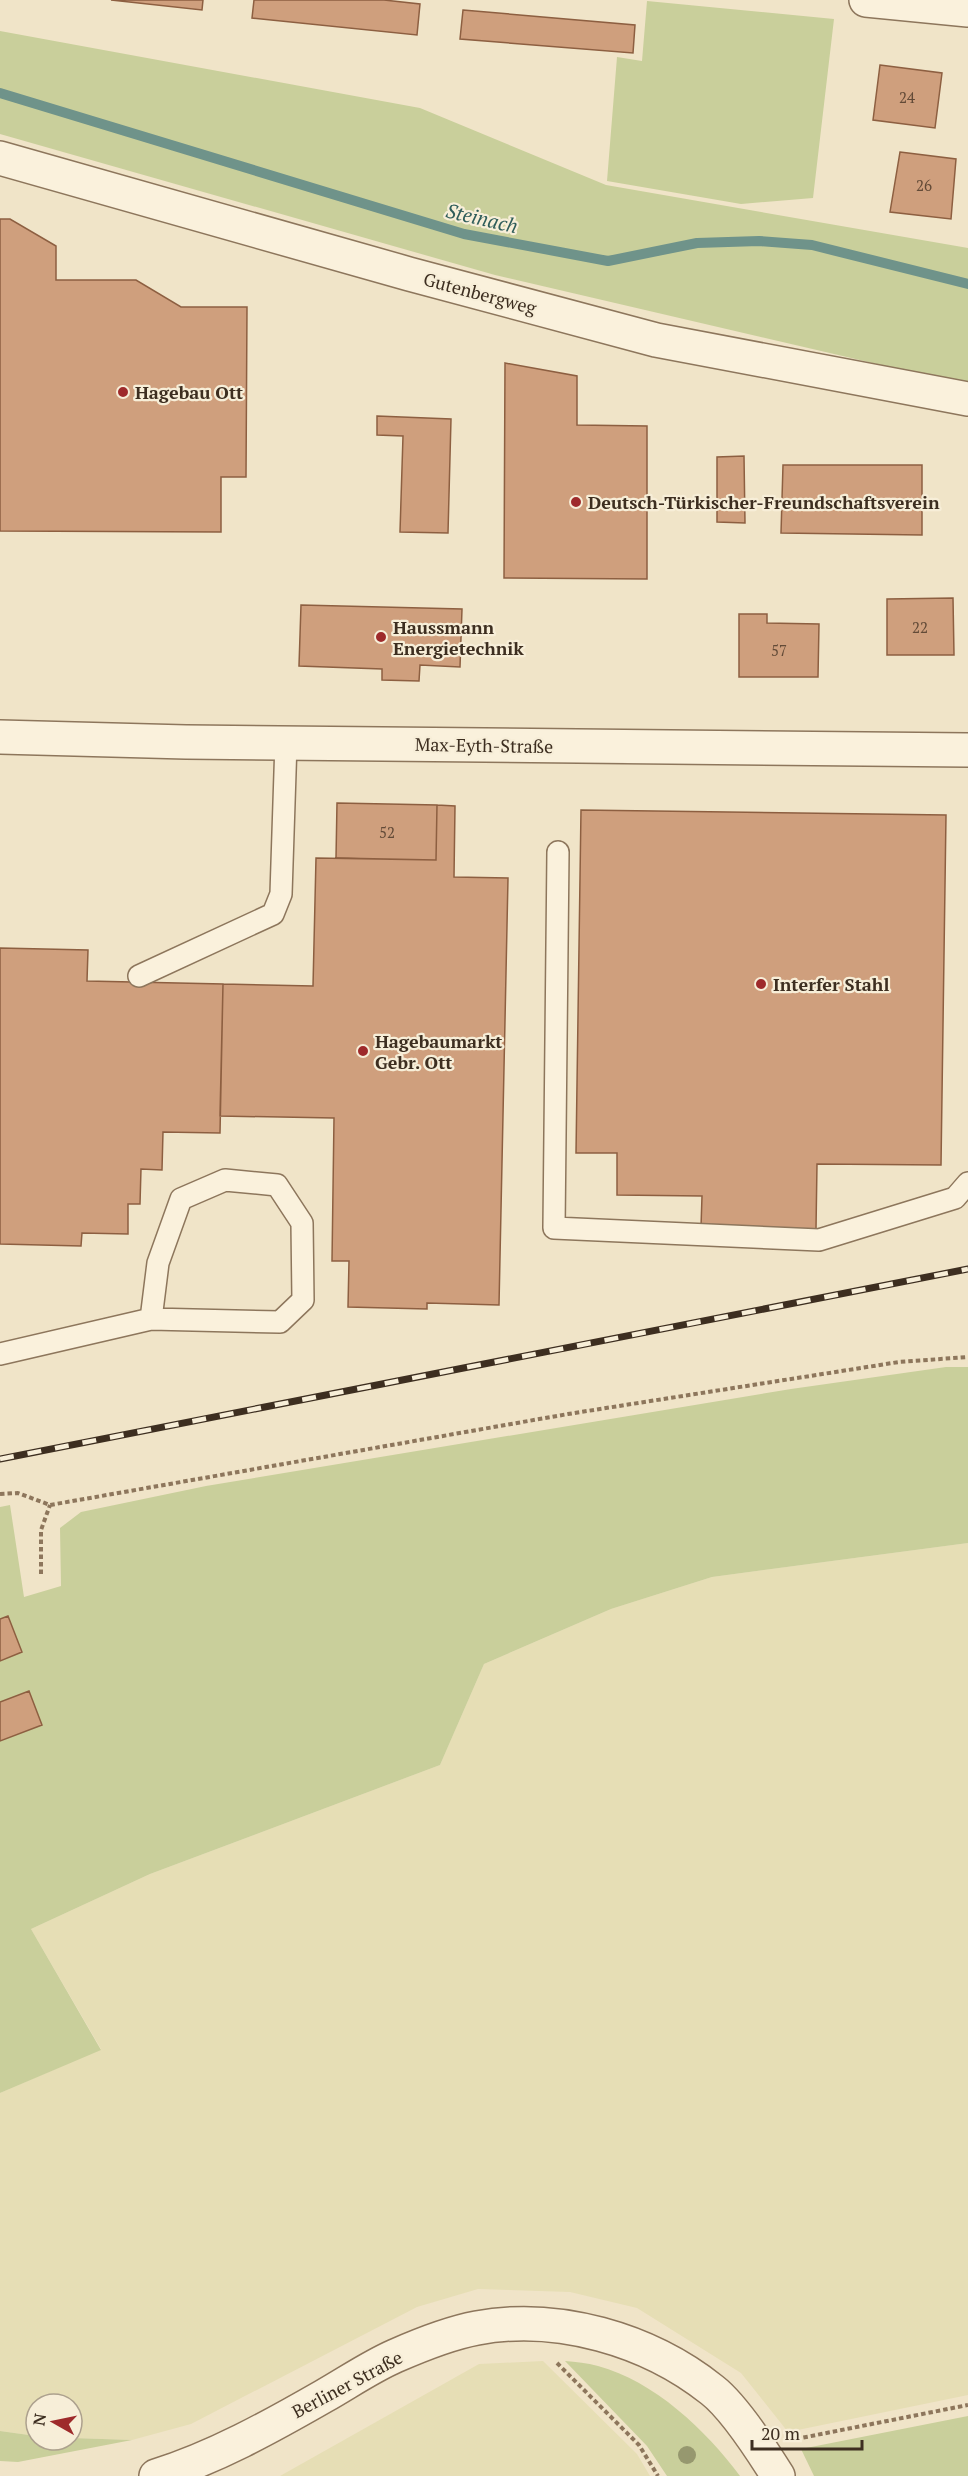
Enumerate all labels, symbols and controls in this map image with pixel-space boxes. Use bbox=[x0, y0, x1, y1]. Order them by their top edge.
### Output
house number: 24 bbox=[899, 87, 915, 107]
house number: 26 bbox=[916, 175, 932, 195]
water label: Steinach bbox=[443, 197, 521, 239]
street label: Gutenbergweg bbox=[421, 266, 540, 320]
place label: Hagebau Ott bbox=[135, 380, 243, 404]
marker: Hagebau Ott bbox=[116, 385, 130, 399]
place label: Deutsch-Türkischer-Freundschaftsverein bbox=[588, 490, 940, 514]
marker: Deutsch-Türkischer-Freundschaftsverein bbox=[569, 495, 583, 509]
place label: Haussmann Energietechnik bbox=[393, 615, 524, 660]
house number: 22 bbox=[912, 617, 928, 637]
marker: Haussmann Energietechnik bbox=[374, 630, 388, 644]
house number: 57 bbox=[771, 640, 787, 660]
street label: Max-Eyth-Straße bbox=[415, 732, 553, 758]
house number: 52 bbox=[379, 822, 395, 842]
place label: Interfer Stahl bbox=[773, 972, 889, 996]
marker: Interfer Stahl bbox=[754, 977, 768, 991]
place label: Hagebaumarkt Gebr. Ott bbox=[375, 1029, 503, 1074]
marker: Hagebaumarkt Gebr. Ott bbox=[356, 1044, 370, 1058]
street label: Berliner Straße bbox=[288, 2345, 406, 2423]
north arrow bbox=[24, 2392, 84, 2452]
text: N bbox=[27, 2412, 51, 2427]
scale bar bbox=[752, 2413, 862, 2451]
text: 20 m bbox=[761, 2421, 801, 2445]

